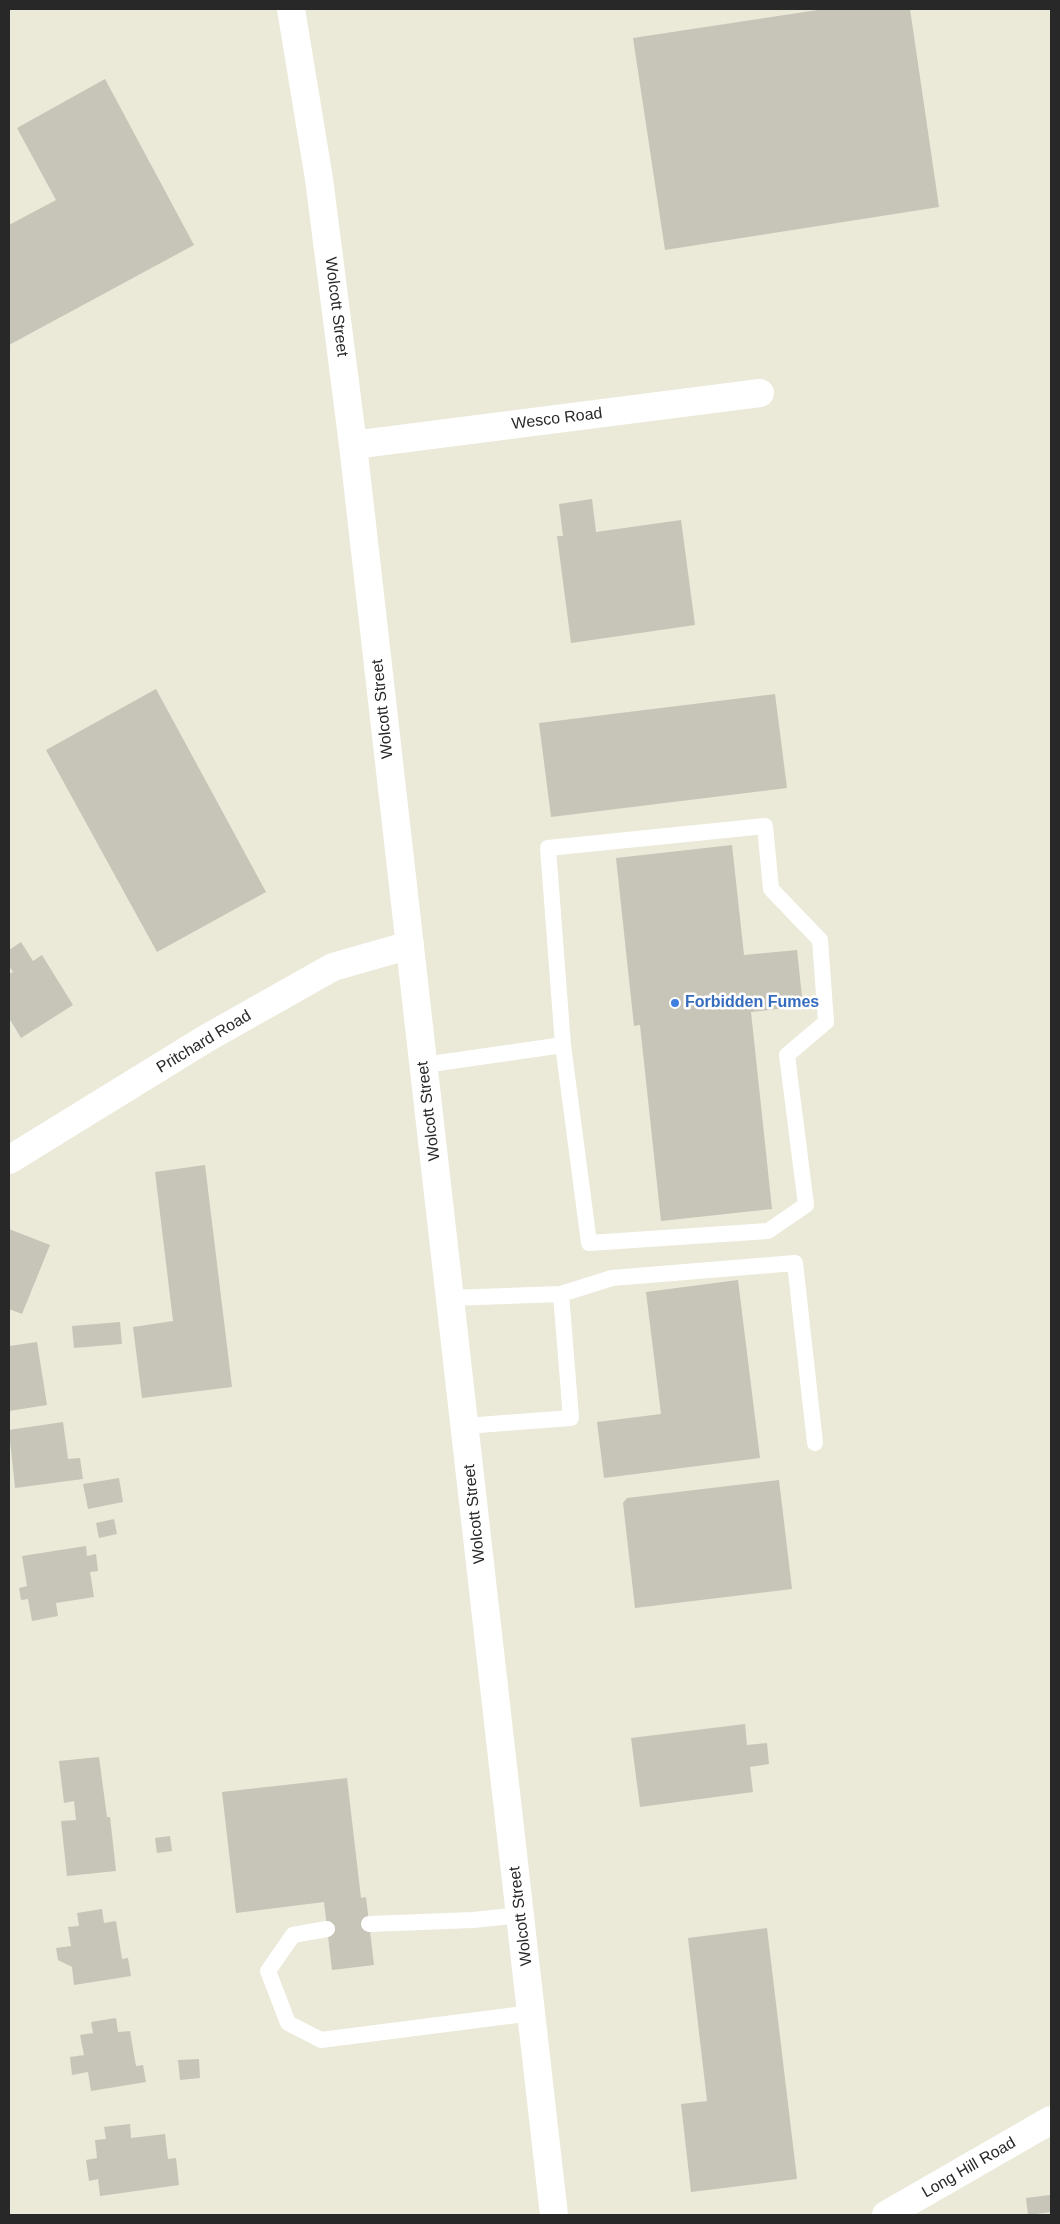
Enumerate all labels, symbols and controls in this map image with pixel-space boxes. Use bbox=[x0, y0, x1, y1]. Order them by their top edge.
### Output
street label: Wolcott Street bbox=[320, 256, 352, 358]
street label: Wesco Road bbox=[511, 404, 603, 434]
street label: Wolcott Street bbox=[368, 658, 398, 760]
place label: Forbidden Fumes bbox=[685, 993, 819, 1013]
marker: Forbidden Fumes bbox=[669, 997, 681, 1009]
street label: Pritchard Road bbox=[153, 1006, 255, 1078]
street label: Wolcott Street bbox=[413, 1060, 445, 1162]
street label: Wolcott Street bbox=[460, 1463, 490, 1565]
street label: Wolcott Street bbox=[505, 1865, 537, 1967]
street label: Long Hill Road bbox=[919, 2133, 1019, 2203]

